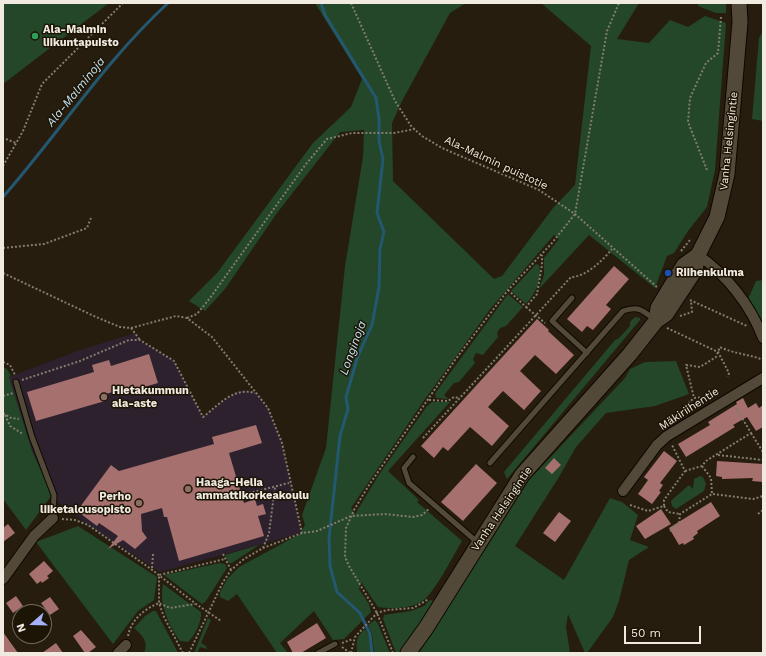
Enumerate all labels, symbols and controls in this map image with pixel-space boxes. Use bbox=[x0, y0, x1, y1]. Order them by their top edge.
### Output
place label: Ala-Malmin liikuntapuisto bbox=[43, 23, 119, 49]
marker: Ala-Malmin liikuntapuisto bbox=[30, 31, 40, 41]
water label: Ala-Malminoja bbox=[44, 55, 108, 129]
street label: Vanha Helsingintie bbox=[717, 91, 741, 191]
street label: Ala-Malmin puistotie bbox=[442, 133, 550, 193]
place label: Riihenkulma bbox=[676, 266, 744, 280]
marker: Riihenkulma bbox=[663, 268, 673, 278]
water label: Longinoja bbox=[337, 319, 369, 377]
place label: Hietakummun ala-aste bbox=[112, 384, 189, 410]
street label: Mäkiriihentie bbox=[657, 385, 721, 433]
marker: Hietakummun ala-aste bbox=[99, 392, 109, 402]
street label: Vanha Helsingintie bbox=[469, 464, 535, 554]
place label: Haaga-Helia ammattikorkeakoulu bbox=[196, 476, 309, 502]
marker: Haaga-Helia ammattikorkeakoulu bbox=[183, 484, 193, 494]
place label: Perho liiketalousopisto bbox=[40, 490, 131, 516]
marker: Perho liiketalousopisto bbox=[134, 498, 144, 508]
north arrow bbox=[12, 604, 52, 644]
scale bar bbox=[626, 618, 703, 644]
text: N bbox=[14, 622, 29, 634]
text: 50 m bbox=[631, 626, 661, 640]

